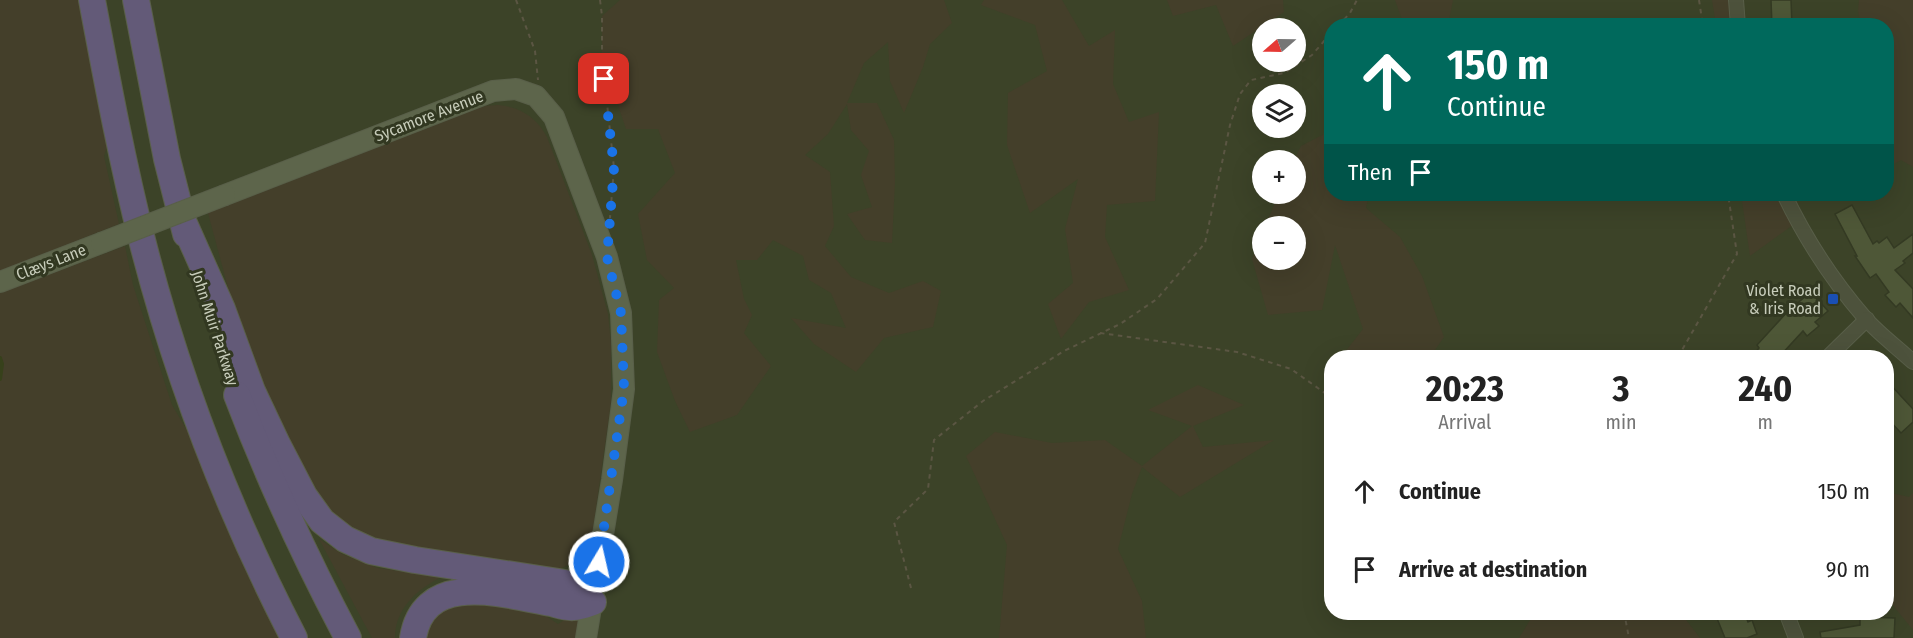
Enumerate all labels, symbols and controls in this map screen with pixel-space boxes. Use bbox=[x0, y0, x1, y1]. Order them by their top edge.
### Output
north arrow bbox=[1252, 18, 1306, 72]
map controls bbox=[1252, 18, 1306, 270]
text: 150 m bbox=[1447, 40, 1549, 90]
icon: ahead bbox=[1348, 42, 1426, 120]
pin bbox=[578, 53, 629, 104]
icon: arrive bbox=[587, 62, 620, 95]
button: layers bbox=[1252, 84, 1306, 138]
street label: Sycamore Avenue bbox=[372, 86, 486, 145]
text: Continue bbox=[1447, 91, 1546, 123]
button: + bbox=[1252, 150, 1306, 204]
icon: arrive bbox=[1404, 156, 1437, 189]
text: Then bbox=[1348, 159, 1392, 186]
button: − bbox=[1252, 216, 1306, 270]
street label: Clæys Lane bbox=[13, 240, 89, 284]
street label: John Muir Parkway bbox=[187, 268, 243, 389]
place label: Violet Road & Iris Road bbox=[1746, 281, 1821, 318]
marker: Violet Road & Iris Road bbox=[1826, 292, 1840, 306]
text: 20:23 bbox=[1426, 367, 1504, 411]
text: 3 bbox=[1613, 367, 1630, 411]
text: 240 bbox=[1738, 367, 1792, 411]
text: Arrival bbox=[1438, 410, 1491, 434]
text: min bbox=[1606, 410, 1637, 434]
text: m bbox=[1758, 410, 1773, 434]
icon: ahead bbox=[1348, 475, 1381, 508]
text: Continue bbox=[1399, 478, 1481, 505]
text: 150 m bbox=[1818, 478, 1870, 505]
position arrow bbox=[567, 530, 631, 594]
icon: arrive bbox=[1348, 553, 1381, 586]
text: Arrive at destination bbox=[1399, 556, 1587, 583]
text: 90 m bbox=[1826, 556, 1870, 583]

